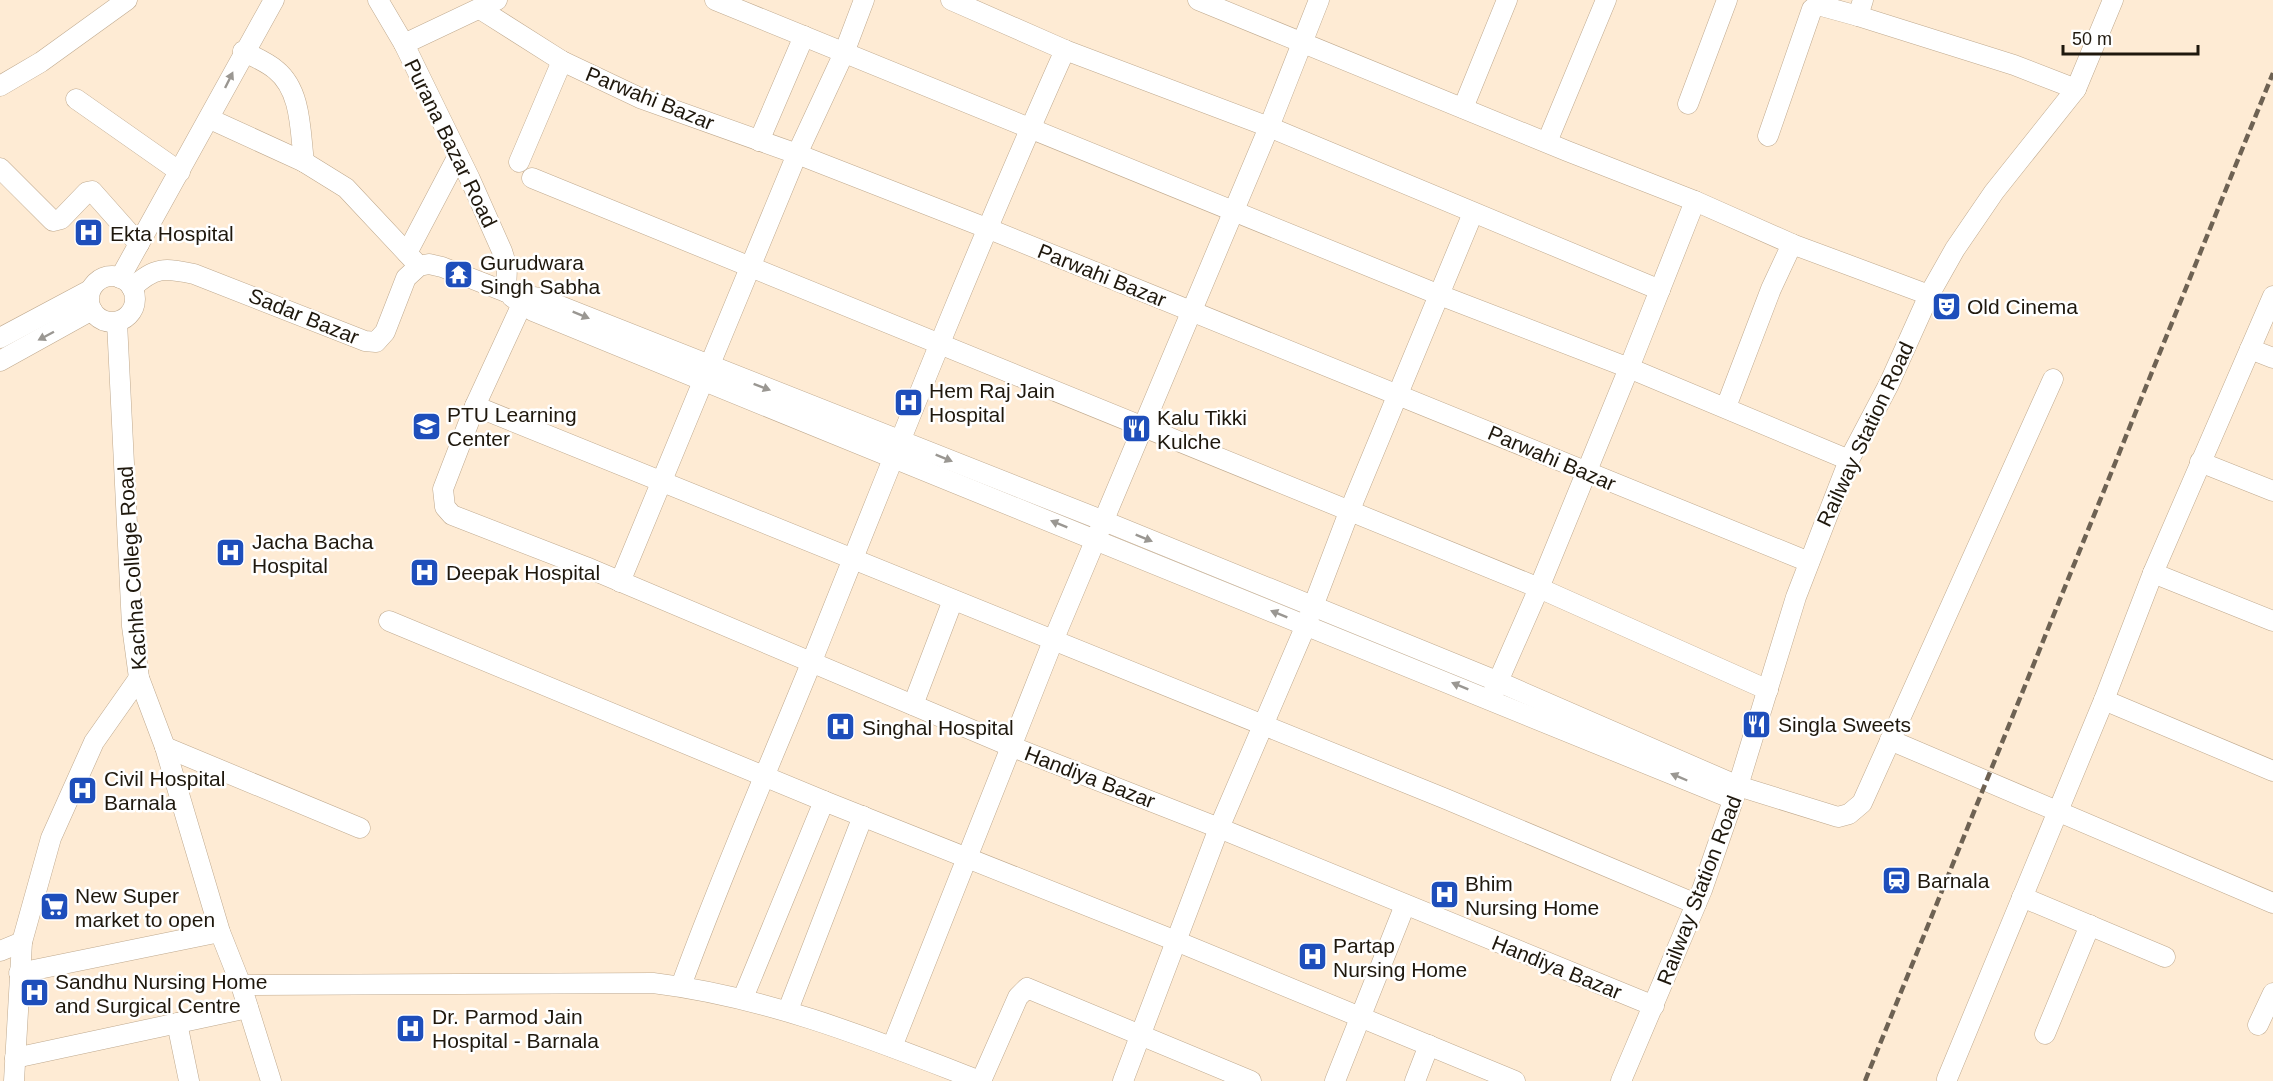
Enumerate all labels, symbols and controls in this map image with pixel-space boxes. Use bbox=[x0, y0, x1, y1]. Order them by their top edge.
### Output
scale bar bbox=[2063, 18, 2198, 56]
text: 50 m bbox=[2072, 29, 2112, 49]
street label: Purana Bazar Road bbox=[400, 55, 502, 231]
street label: Parwahi Bazar bbox=[582, 62, 718, 134]
one-way arrow bbox=[225, 71, 234, 88]
hospital icon: Ekta Hospital bbox=[73, 217, 105, 249]
place label: Ekta Hospital bbox=[110, 222, 234, 245]
street label: Parwahi Bazar bbox=[1034, 239, 1170, 311]
place label: Gurudwara Singh Sabha bbox=[480, 251, 601, 298]
temple icon: Gurudwara Singh Sabha bbox=[443, 258, 475, 290]
street label: Sadar Bazar bbox=[246, 283, 362, 349]
theatre icon: Old Cinema bbox=[1930, 290, 1962, 322]
place label: Old Cinema bbox=[1967, 295, 2078, 318]
one-way arrow bbox=[572, 311, 590, 320]
one-way arrow bbox=[37, 331, 54, 341]
street label: Railway Station Road bbox=[1812, 338, 1918, 530]
place label: Hem Raj Jain Hospital bbox=[929, 379, 1055, 426]
one-way arrow bbox=[753, 383, 771, 392]
hospital icon: Hem Raj Jain Hospital bbox=[892, 386, 924, 418]
place label: PTU Learning Center bbox=[447, 403, 577, 450]
place label: Kalu Tikki Kulche bbox=[1157, 406, 1247, 453]
school or university icon: PTU Learning Center bbox=[410, 410, 442, 442]
restaurant icon: Kalu Tikki Kulche bbox=[1120, 413, 1152, 445]
street label: Parwahi Bazar bbox=[1485, 421, 1619, 495]
one-way arrow bbox=[935, 454, 953, 463]
street label: Kachha College Road bbox=[113, 465, 151, 671]
one-way arrow bbox=[1050, 519, 1068, 528]
place label: Jacha Bacha Hospital bbox=[252, 530, 374, 577]
one-way arrow bbox=[1136, 533, 1154, 543]
hospital icon: Jacha Bacha Hospital bbox=[215, 537, 247, 569]
hospital icon: Deepak Hospital bbox=[409, 556, 441, 588]
place label: Deepak Hospital bbox=[446, 561, 600, 584]
one-way arrow bbox=[1269, 609, 1287, 619]
one-way arrow bbox=[1450, 681, 1468, 691]
restaurant icon: Singla Sweets bbox=[1741, 708, 1773, 740]
hospital icon: Singhal Hospital bbox=[825, 711, 857, 743]
place label: Singla Sweets bbox=[1778, 713, 1911, 736]
place label: Singhal Hospital bbox=[862, 716, 1014, 739]
street label: Handiya Bazar bbox=[1022, 742, 1158, 812]
place label: Civil Hospital Barnala bbox=[104, 767, 225, 814]
one-way arrow bbox=[1669, 772, 1687, 782]
hospital icon: Civil Hospital Barnala bbox=[67, 774, 99, 806]
street label: Railway Station Road bbox=[1652, 792, 1746, 988]
station icon: Barnala bbox=[1880, 864, 1912, 896]
place label: Barnala bbox=[1917, 869, 1990, 892]
place label: Bhim Nursing Home bbox=[1465, 872, 1599, 919]
hospital icon: Bhim Nursing Home bbox=[1428, 879, 1460, 911]
place label: New Super market to open bbox=[75, 884, 215, 931]
supermarket icon: New Super market to open bbox=[38, 891, 70, 923]
street label: Handiya Bazar bbox=[1489, 931, 1625, 1003]
place label: Partap Nursing Home bbox=[1333, 934, 1467, 981]
hospital icon: Partap Nursing Home bbox=[1296, 941, 1328, 973]
place label: Sandhu Nursing Home and Surgical Centre bbox=[55, 970, 267, 1017]
hospital icon: Sandhu Nursing Home and Surgical Centre bbox=[18, 977, 50, 1009]
place label: Dr. Parmod Jain Hospital - Barnala bbox=[432, 1005, 599, 1052]
hospital icon: Dr. Parmod Jain Hospital - Barnala bbox=[395, 1012, 427, 1044]

